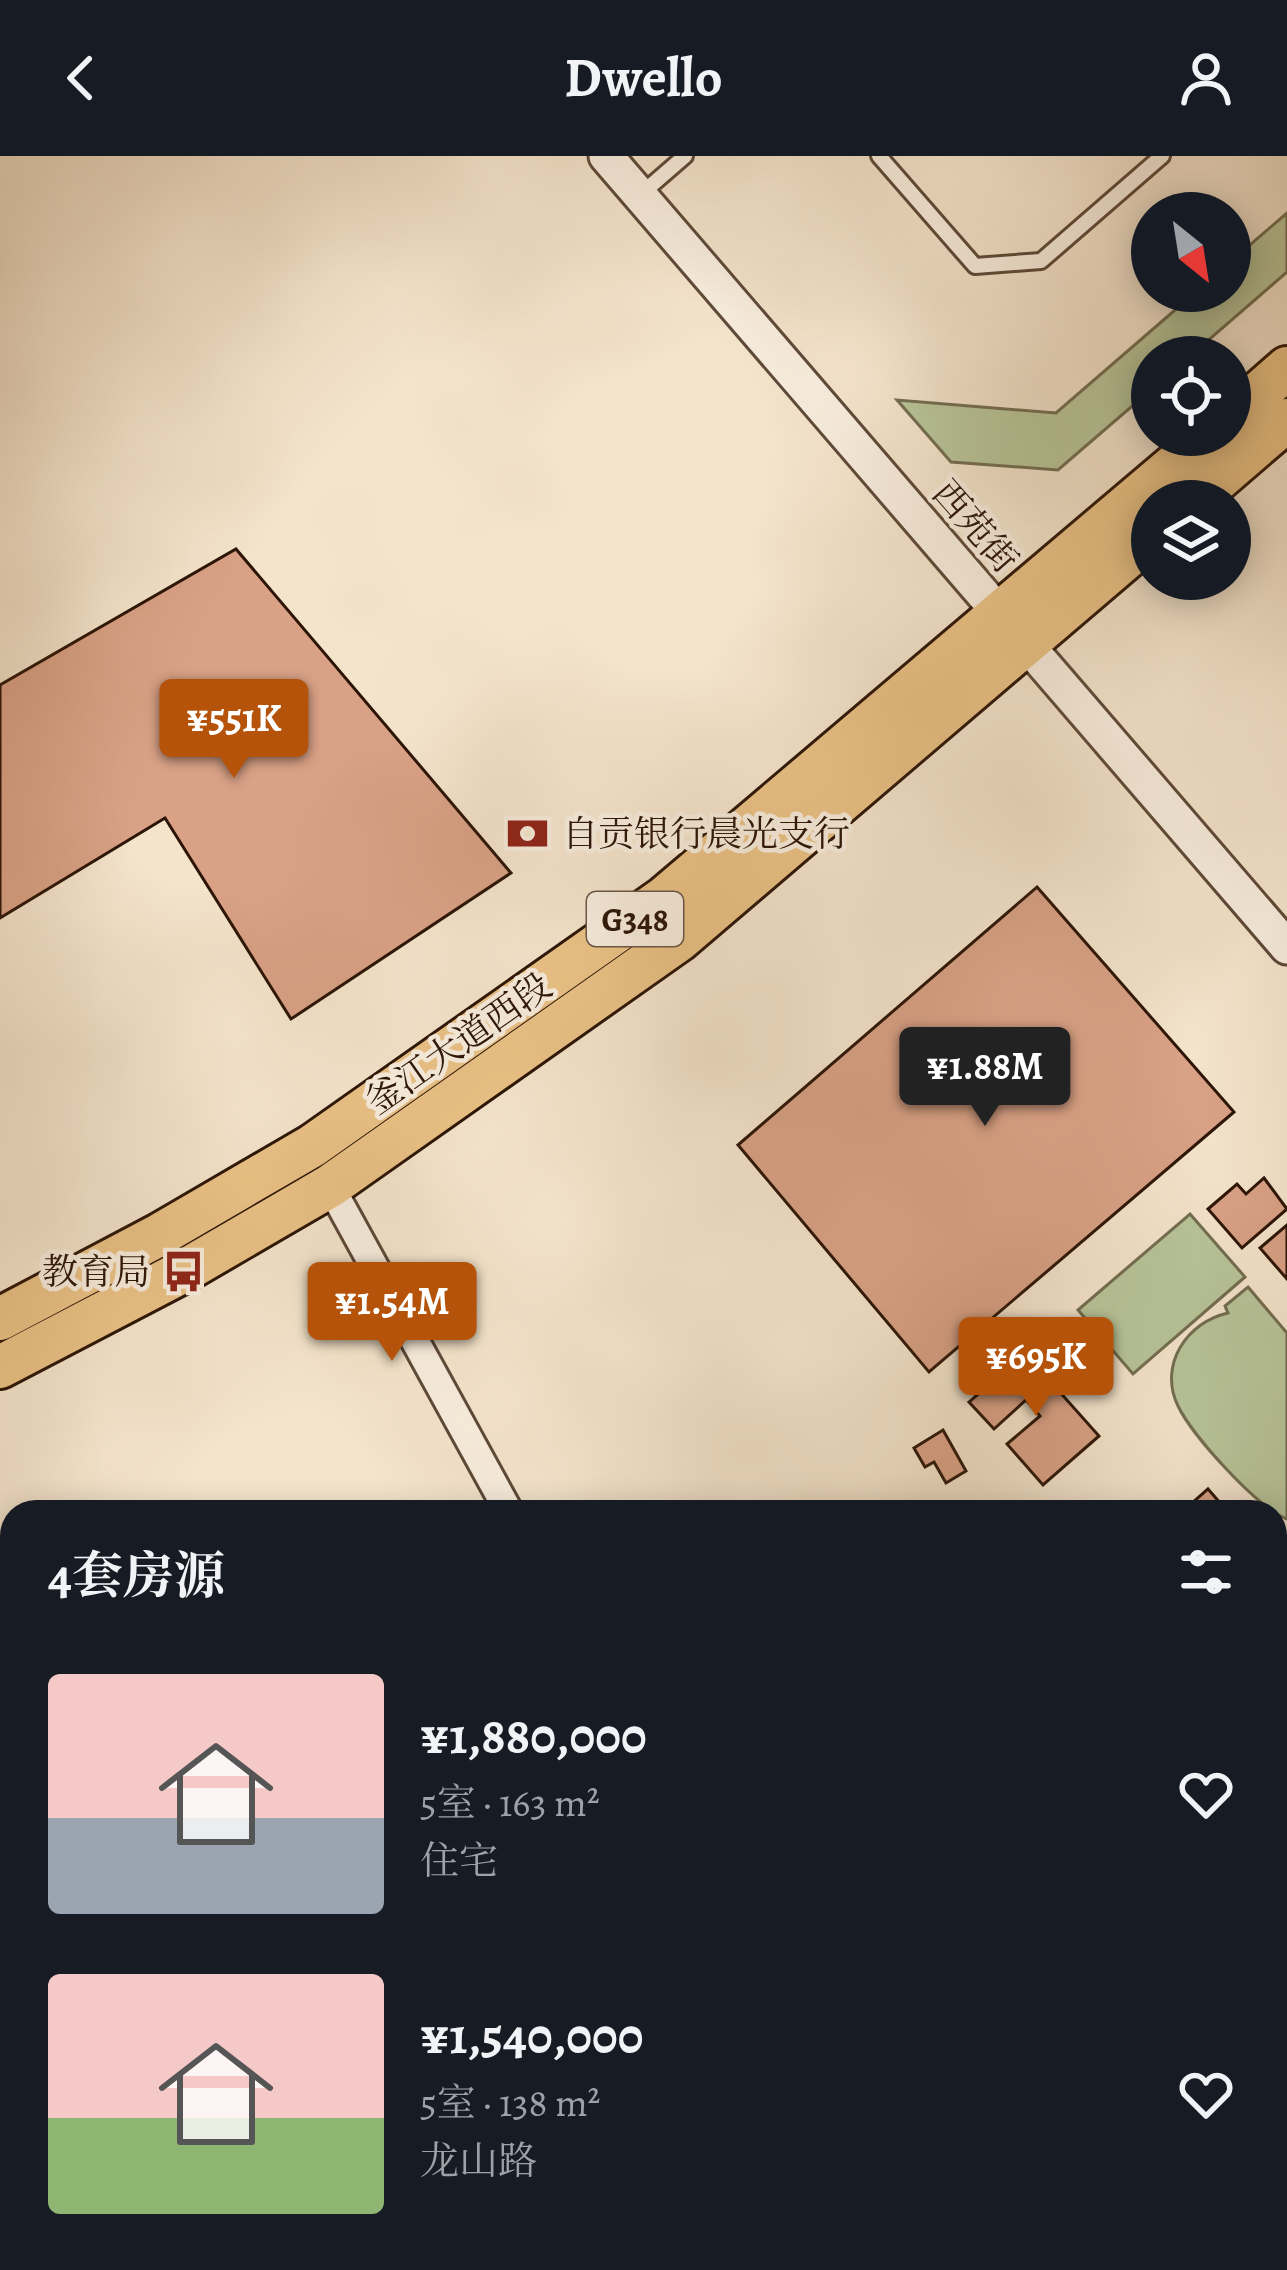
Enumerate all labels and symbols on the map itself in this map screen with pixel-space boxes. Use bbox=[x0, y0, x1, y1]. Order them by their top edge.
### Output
north arrow bbox=[1131, 192, 1251, 312]
street label: 西苑街 bbox=[922, 469, 1030, 583]
pin: ¥551K bbox=[150, 679, 318, 781]
place label: 自贡银行晨光支行 bbox=[562, 809, 850, 858]
bank icon: 自贡银行晨光支行 bbox=[505, 810, 551, 856]
road number: G348 bbox=[587, 892, 683, 946]
street label: 釜江大道西段 bbox=[356, 961, 561, 1125]
pin: ¥1.88M bbox=[887, 1027, 1083, 1129]
place label: 教育局 bbox=[42, 1247, 150, 1296]
bus stop icon: 教育局 bbox=[161, 1248, 207, 1294]
pin: ¥1.54M bbox=[294, 1262, 490, 1364]
pin: ¥695K bbox=[952, 1317, 1120, 1419]

